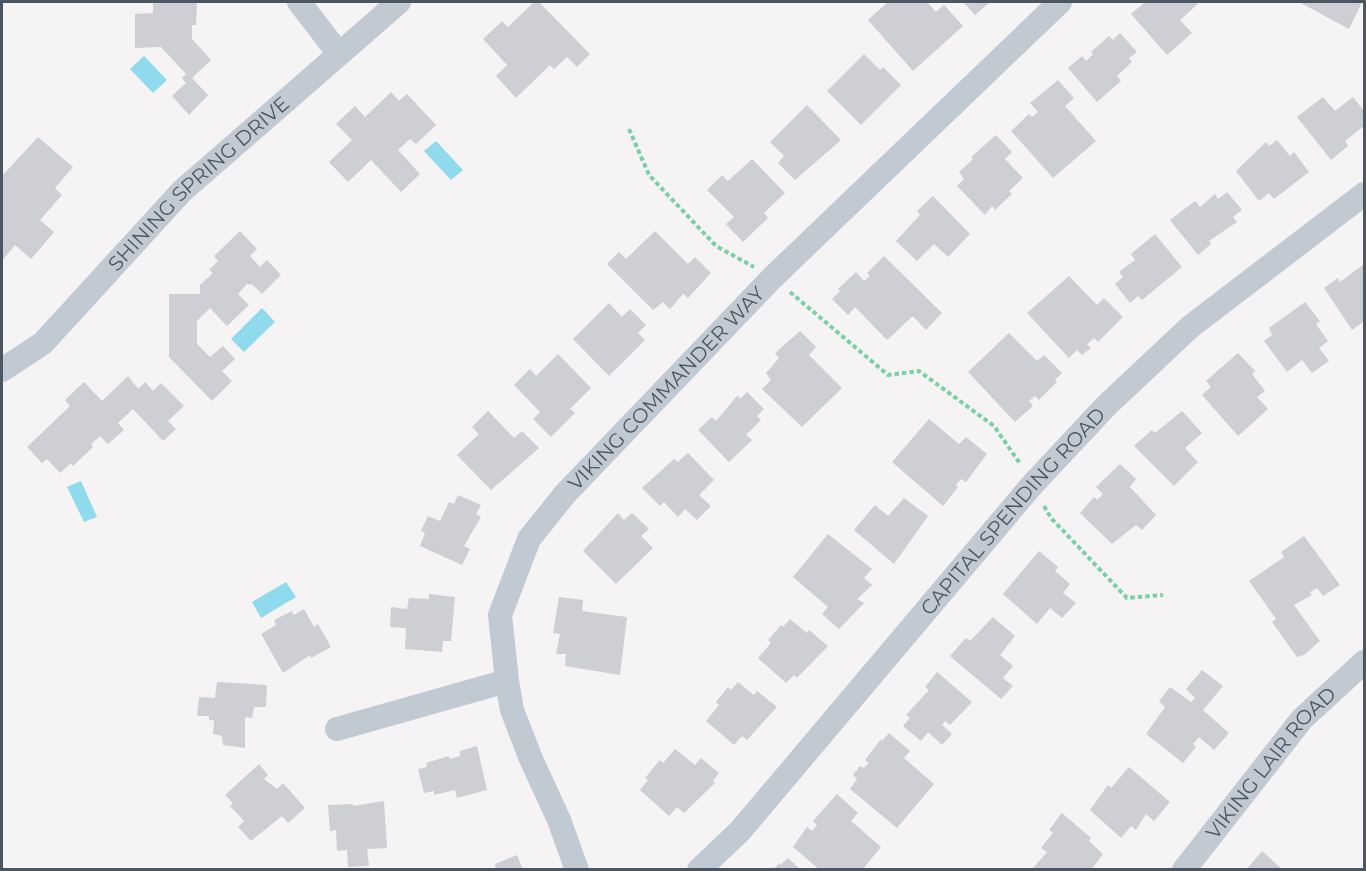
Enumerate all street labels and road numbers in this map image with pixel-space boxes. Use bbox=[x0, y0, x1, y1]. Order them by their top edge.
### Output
street label: SHINING SPRING DRIVE bbox=[103, 91, 294, 276]
street label: VIKING COMMANDER WAY bbox=[563, 281, 770, 495]
street label: CAPITAL SPENDING ROAD bbox=[915, 403, 1110, 620]
street label: VIKING LAIR ROAD bbox=[1201, 682, 1341, 844]

